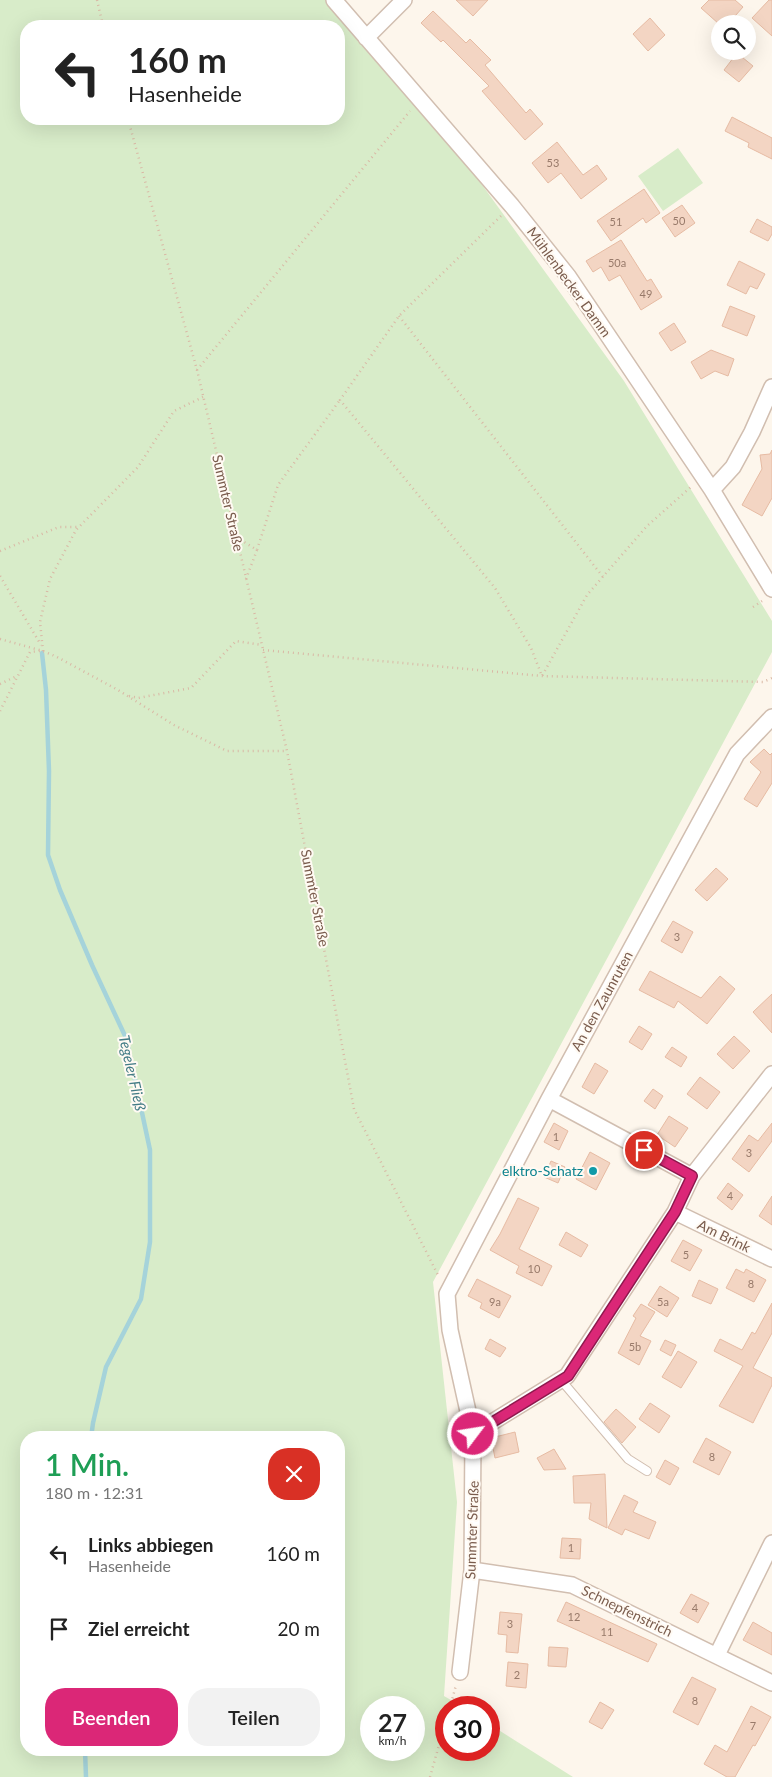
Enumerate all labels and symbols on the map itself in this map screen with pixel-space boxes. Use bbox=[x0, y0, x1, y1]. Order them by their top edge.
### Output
house number: 53 bbox=[547, 156, 559, 169]
house number: 50 bbox=[673, 214, 686, 227]
house number: 51 bbox=[610, 215, 622, 228]
street label: Mühlenbecker Damm bbox=[524, 223, 615, 340]
house number: 50a bbox=[608, 256, 626, 269]
house number: 49 bbox=[640, 287, 652, 300]
street label: Summter Straße bbox=[209, 453, 248, 553]
street label: Summter Straße bbox=[298, 848, 333, 948]
house number: 3 bbox=[674, 930, 680, 943]
street label: An den Zaunruten bbox=[567, 948, 636, 1054]
water label: Tegeler Fließ bbox=[116, 1033, 151, 1113]
pin bbox=[623, 1129, 665, 1171]
house number: 1 bbox=[553, 1130, 559, 1143]
house number: 3 bbox=[746, 1146, 752, 1159]
place label: elktro-Schatz bbox=[502, 1162, 583, 1179]
marker: elktro-Schatz bbox=[587, 1165, 599, 1177]
house number: 4 bbox=[727, 1189, 734, 1202]
street label: Am Brink bbox=[695, 1215, 754, 1256]
house number: 5 bbox=[683, 1248, 689, 1261]
house number: 10 bbox=[528, 1262, 541, 1275]
house number: 8 bbox=[748, 1277, 754, 1290]
house number: 9a bbox=[489, 1295, 501, 1308]
house number: 5a bbox=[657, 1295, 669, 1308]
house number: 5b bbox=[629, 1340, 641, 1353]
position arrow bbox=[446, 1407, 498, 1459]
house number: 8 bbox=[709, 1450, 715, 1463]
street label: Summter Straße bbox=[461, 1480, 482, 1580]
house number: 1 bbox=[568, 1541, 574, 1554]
street label: Schnepfenstrich bbox=[579, 1581, 675, 1640]
house number: 4 bbox=[692, 1601, 699, 1614]
house number: 12 bbox=[568, 1610, 580, 1623]
house number: 3 bbox=[507, 1617, 513, 1630]
house number: 11 bbox=[601, 1625, 613, 1638]
house number: 2 bbox=[514, 1668, 520, 1681]
house number: 8 bbox=[692, 1694, 698, 1707]
speed limit sign: 30 bbox=[435, 1696, 500, 1761]
house number: 7 bbox=[750, 1719, 756, 1732]

